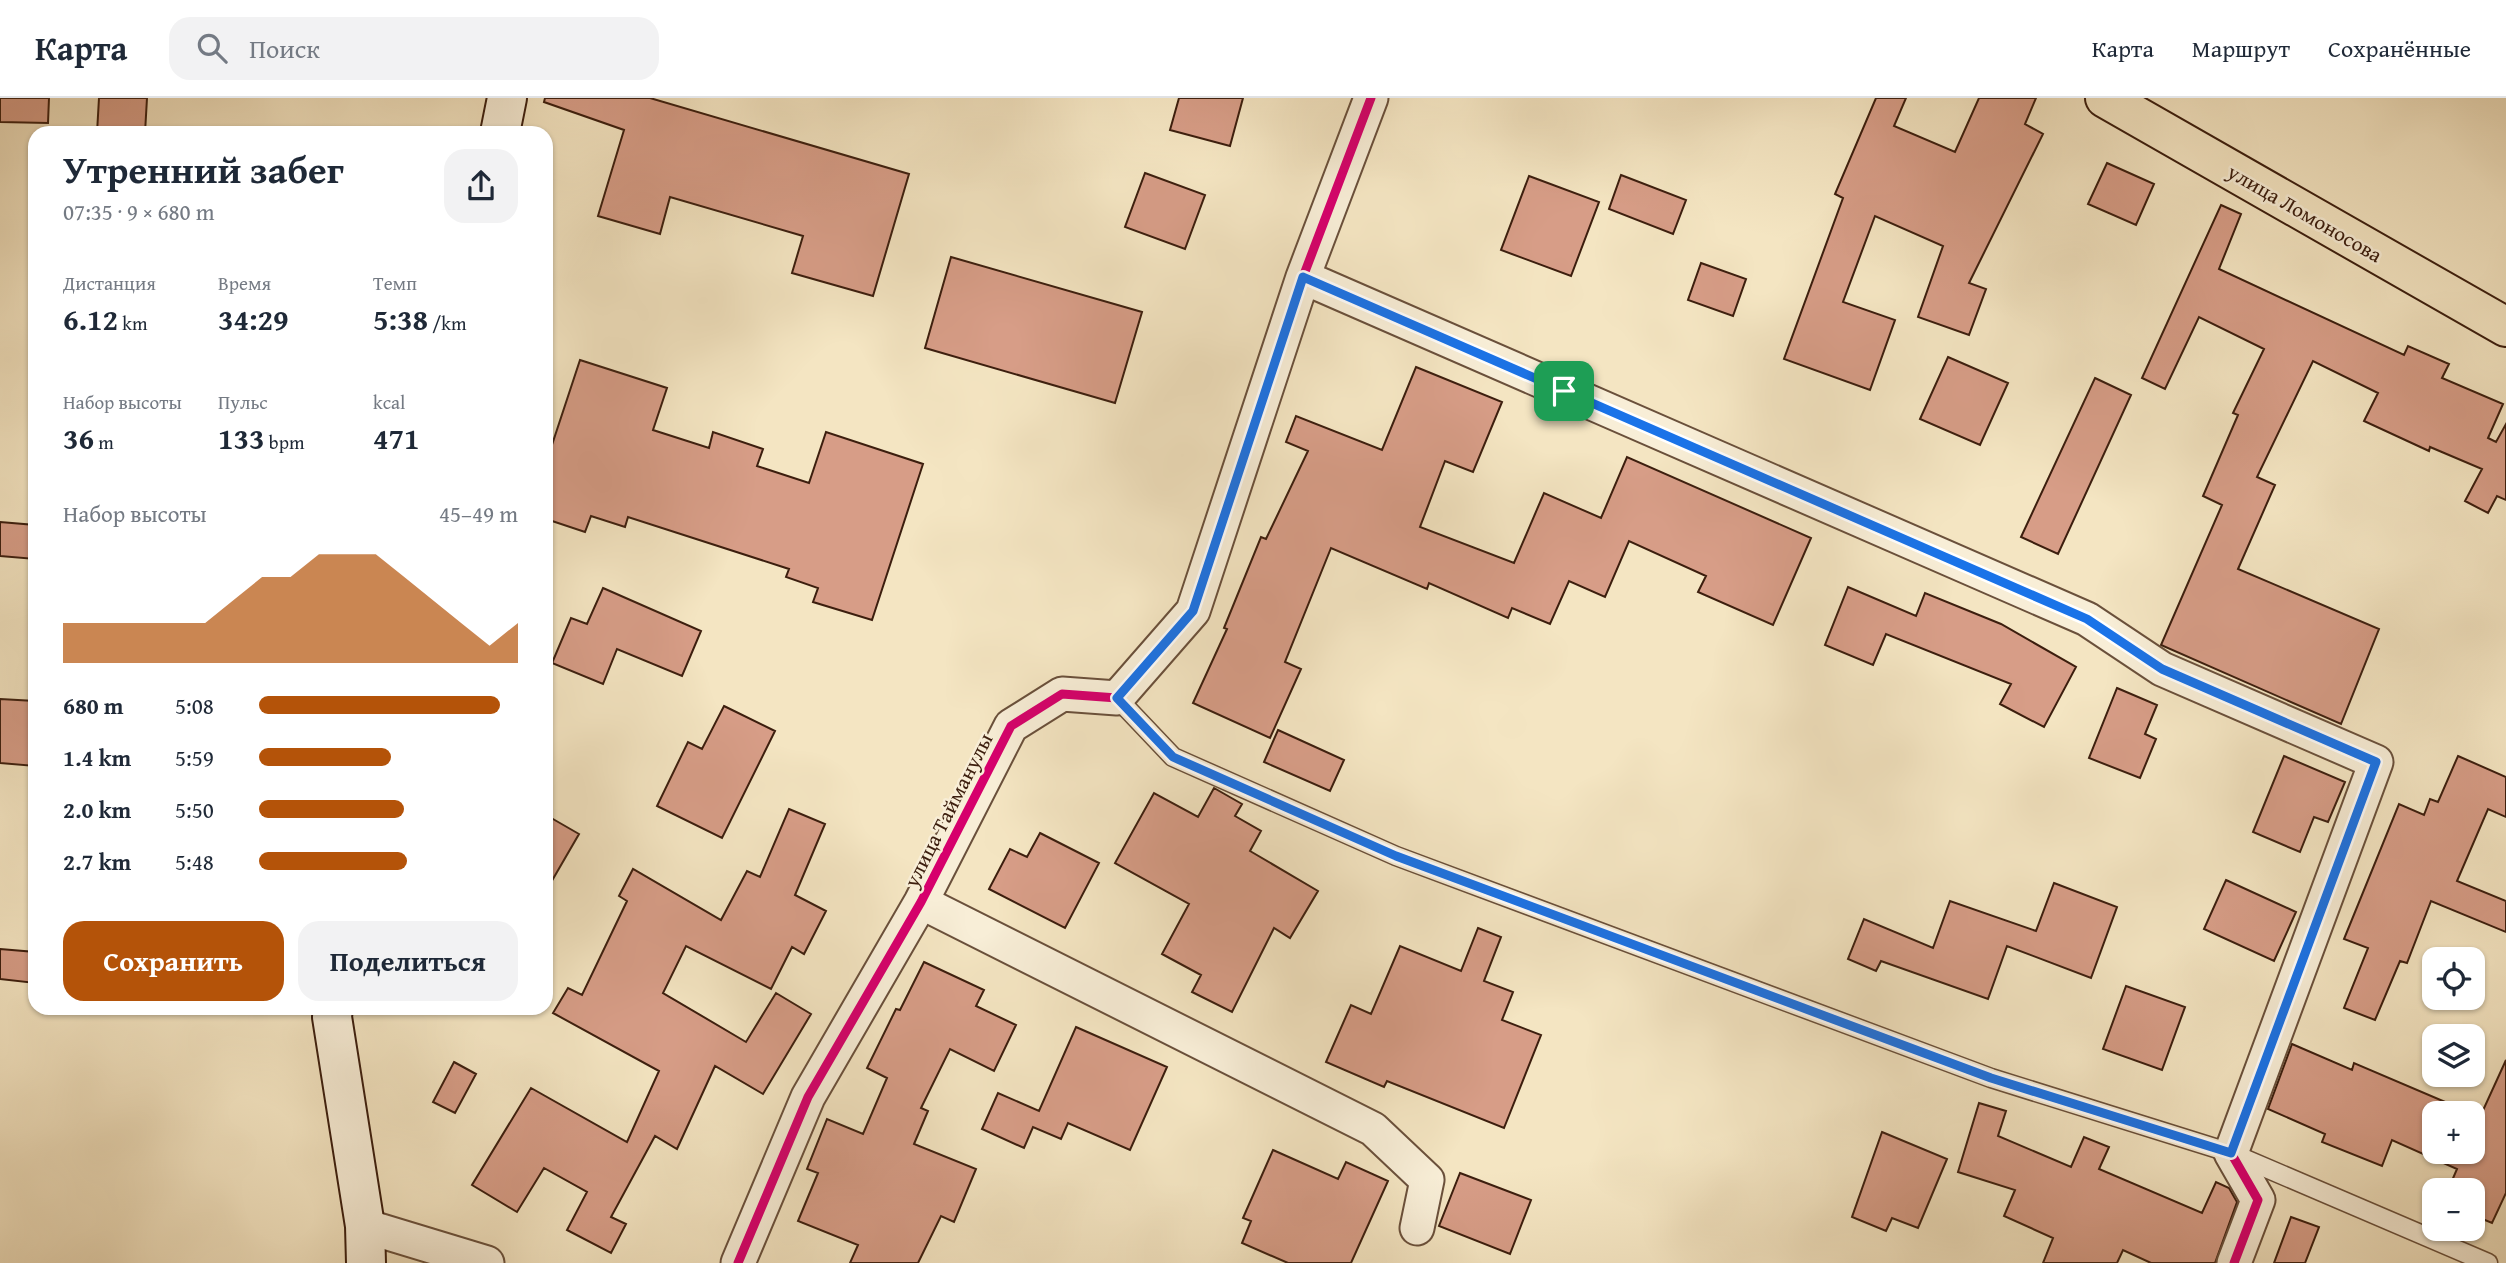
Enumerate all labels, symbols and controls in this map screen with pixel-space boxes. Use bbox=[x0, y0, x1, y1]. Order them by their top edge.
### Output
search box bbox=[169, 17, 659, 80]
text: Карта bbox=[35, 24, 127, 72]
icon: search bbox=[193, 29, 231, 67]
text: Поиск bbox=[249, 29, 320, 68]
text: Карта bbox=[2092, 31, 2154, 66]
text: Маршрут bbox=[2192, 31, 2290, 66]
text: Сохранённые bbox=[2328, 31, 2471, 66]
text: Утренний забег bbox=[63, 141, 344, 197]
button: share bbox=[444, 149, 518, 223]
street label: улица Ломоносова bbox=[2221, 156, 2388, 270]
text: 07:35 · 9 × 680 m bbox=[63, 195, 215, 228]
text: Дистанция bbox=[63, 269, 156, 297]
text: Время bbox=[218, 269, 271, 297]
text: Темп bbox=[373, 269, 417, 297]
text: 6.12 bbox=[63, 297, 118, 341]
text: 34:29 bbox=[218, 297, 289, 341]
text: 5:38 bbox=[373, 297, 428, 341]
text: km bbox=[118, 309, 147, 337]
text: /km bbox=[428, 309, 466, 337]
pin bbox=[1534, 361, 1594, 421]
icon: arrive bbox=[1545, 372, 1583, 410]
text: Набор высоты bbox=[63, 388, 182, 416]
text: Пульс bbox=[218, 388, 268, 416]
text: kcal bbox=[373, 388, 405, 416]
text: 36 bbox=[63, 416, 94, 460]
text: 133 bbox=[218, 416, 265, 460]
text: 471 bbox=[373, 416, 420, 460]
text: m bbox=[94, 428, 114, 456]
text: bpm bbox=[265, 428, 304, 456]
text: Набор высоты bbox=[63, 497, 207, 530]
text: 45–49 m bbox=[439, 497, 518, 530]
text: 680 m bbox=[63, 689, 124, 722]
text: 5:08 bbox=[175, 689, 214, 722]
street label: улица Тайманулы bbox=[895, 727, 1000, 894]
text: 1.4 km bbox=[63, 741, 131, 774]
text: 5:59 bbox=[175, 741, 214, 774]
text: 2.0 km bbox=[63, 793, 131, 826]
text: 5:50 bbox=[175, 793, 214, 826]
text: 2.7 km bbox=[63, 845, 131, 878]
text: 5:48 bbox=[175, 845, 214, 878]
button: Сохранить bbox=[63, 921, 284, 1001]
button: Поделиться bbox=[298, 921, 518, 1001]
map controls bbox=[2422, 947, 2485, 1241]
button: locate bbox=[2422, 947, 2485, 1010]
button: layers bbox=[2422, 1024, 2485, 1087]
button: + bbox=[2422, 1101, 2485, 1164]
button: − bbox=[2422, 1178, 2485, 1241]

